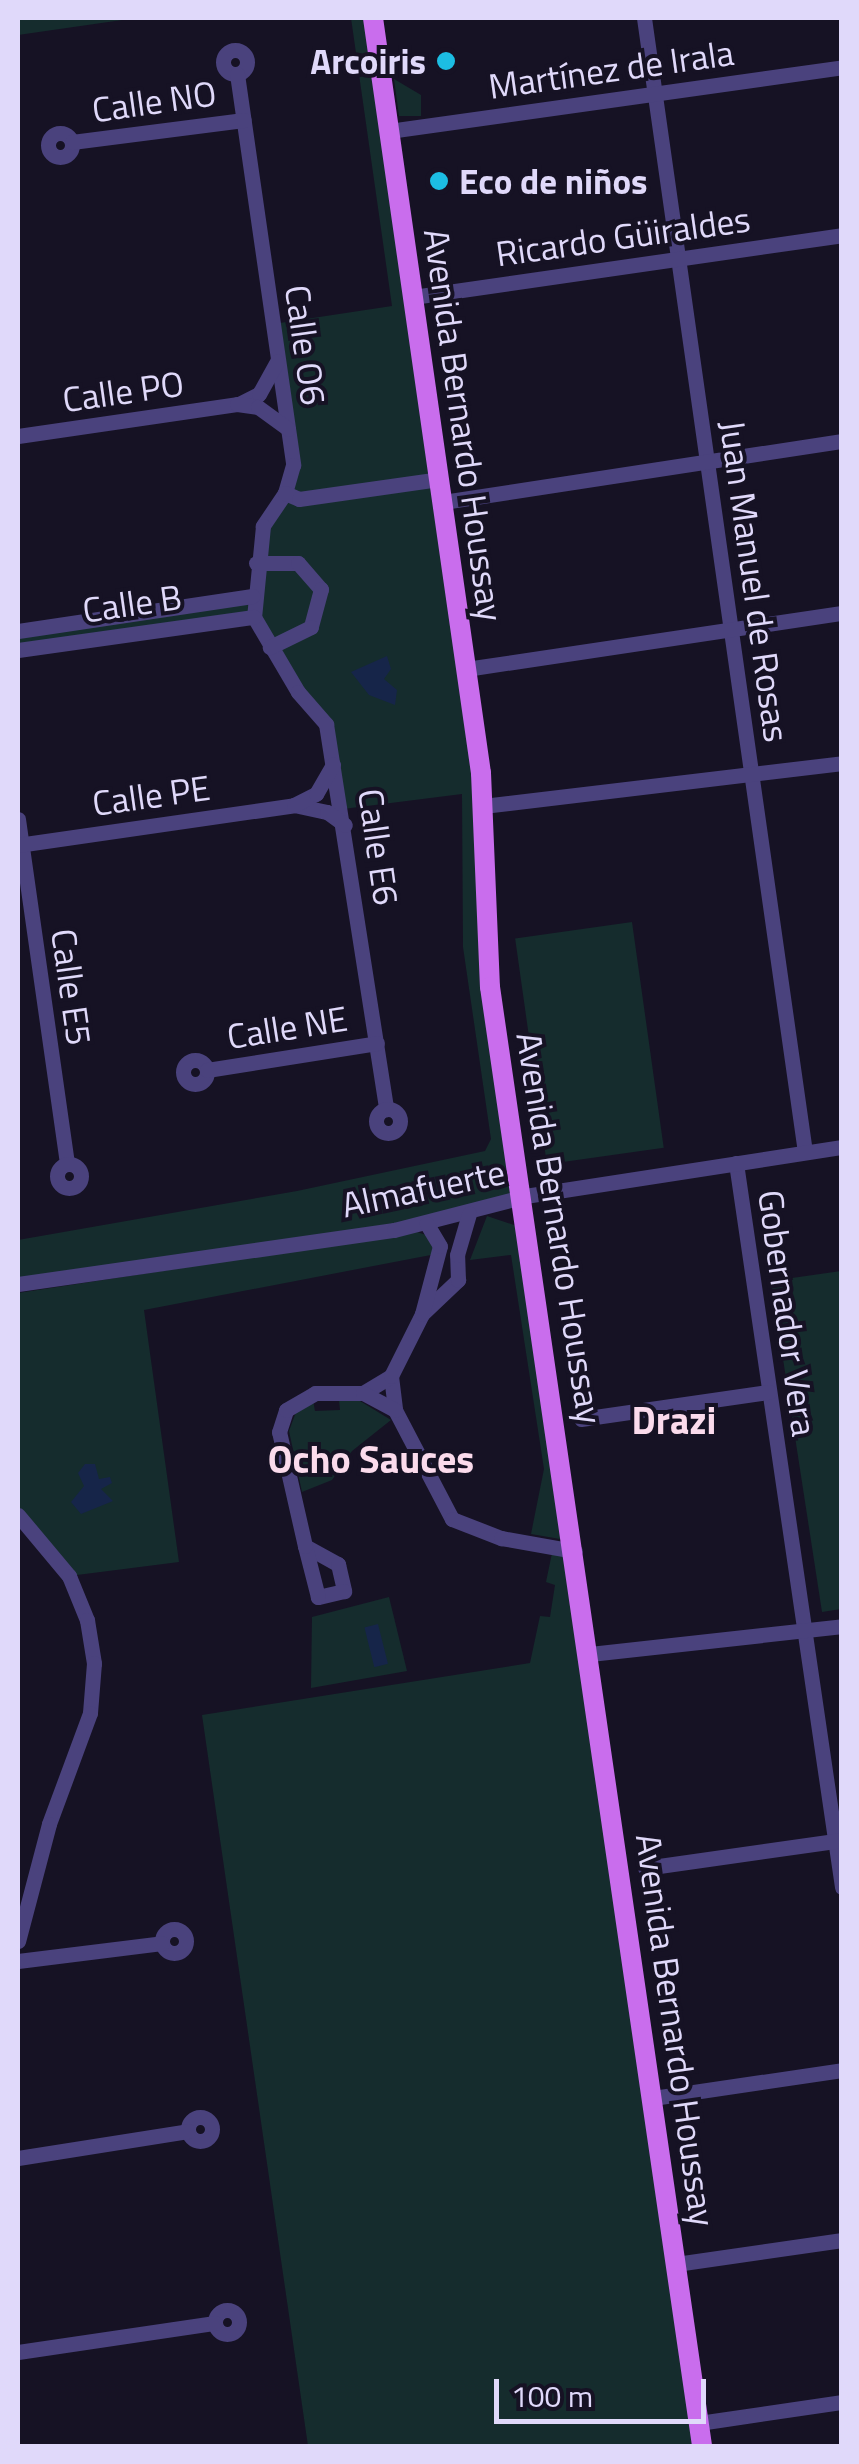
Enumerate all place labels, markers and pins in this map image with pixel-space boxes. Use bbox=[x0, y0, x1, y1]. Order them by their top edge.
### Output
place label: Arcoiris bbox=[310, 40, 426, 82]
marker: Arcoiris bbox=[435, 50, 457, 72]
place label: Eco de niños bbox=[459, 160, 648, 202]
marker: Eco de niños bbox=[428, 170, 450, 192]

